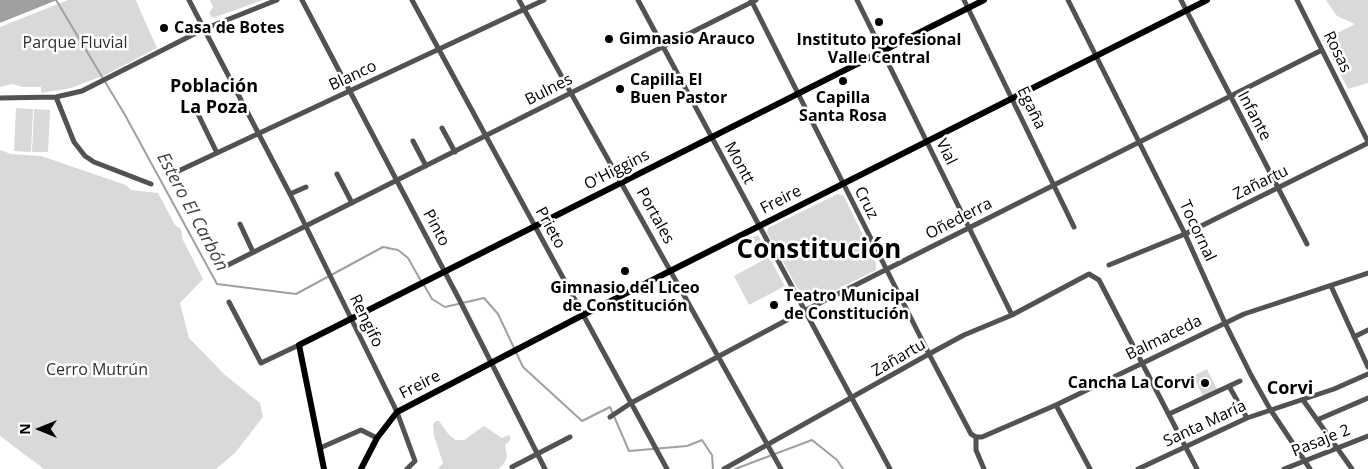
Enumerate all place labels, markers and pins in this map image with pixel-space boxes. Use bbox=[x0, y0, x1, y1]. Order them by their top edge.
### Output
marker: Instituto profesional Valle Central bbox=[873, 16, 885, 28]
place label: Casa de Botes bbox=[174, 18, 284, 38]
marker: Casa de Botes bbox=[158, 22, 170, 34]
place label: Gimnasio Arauco bbox=[619, 29, 755, 49]
place label: Instituto profesional Valle Central bbox=[797, 30, 961, 68]
marker: Gimnasio Arauco bbox=[603, 33, 615, 45]
place label: Capilla El Buen Pastor bbox=[630, 70, 727, 108]
marker: Capilla Santa Rosa bbox=[837, 75, 849, 87]
marker: Capilla El Buen Pastor bbox=[614, 83, 626, 95]
place label: Capilla Santa Rosa bbox=[799, 88, 887, 126]
marker: Gimnasio del Liceo de Constitución bbox=[619, 265, 631, 277]
place label: Gimnasio del Liceo de Constitución bbox=[550, 278, 700, 316]
place label: Teatro Municipal de Constitución bbox=[784, 286, 919, 324]
marker: Teatro Municipal de Constitución bbox=[768, 299, 780, 311]
place label: Cancha La Corvi bbox=[1068, 373, 1195, 393]
marker: Cancha La Corvi bbox=[1199, 377, 1211, 389]

